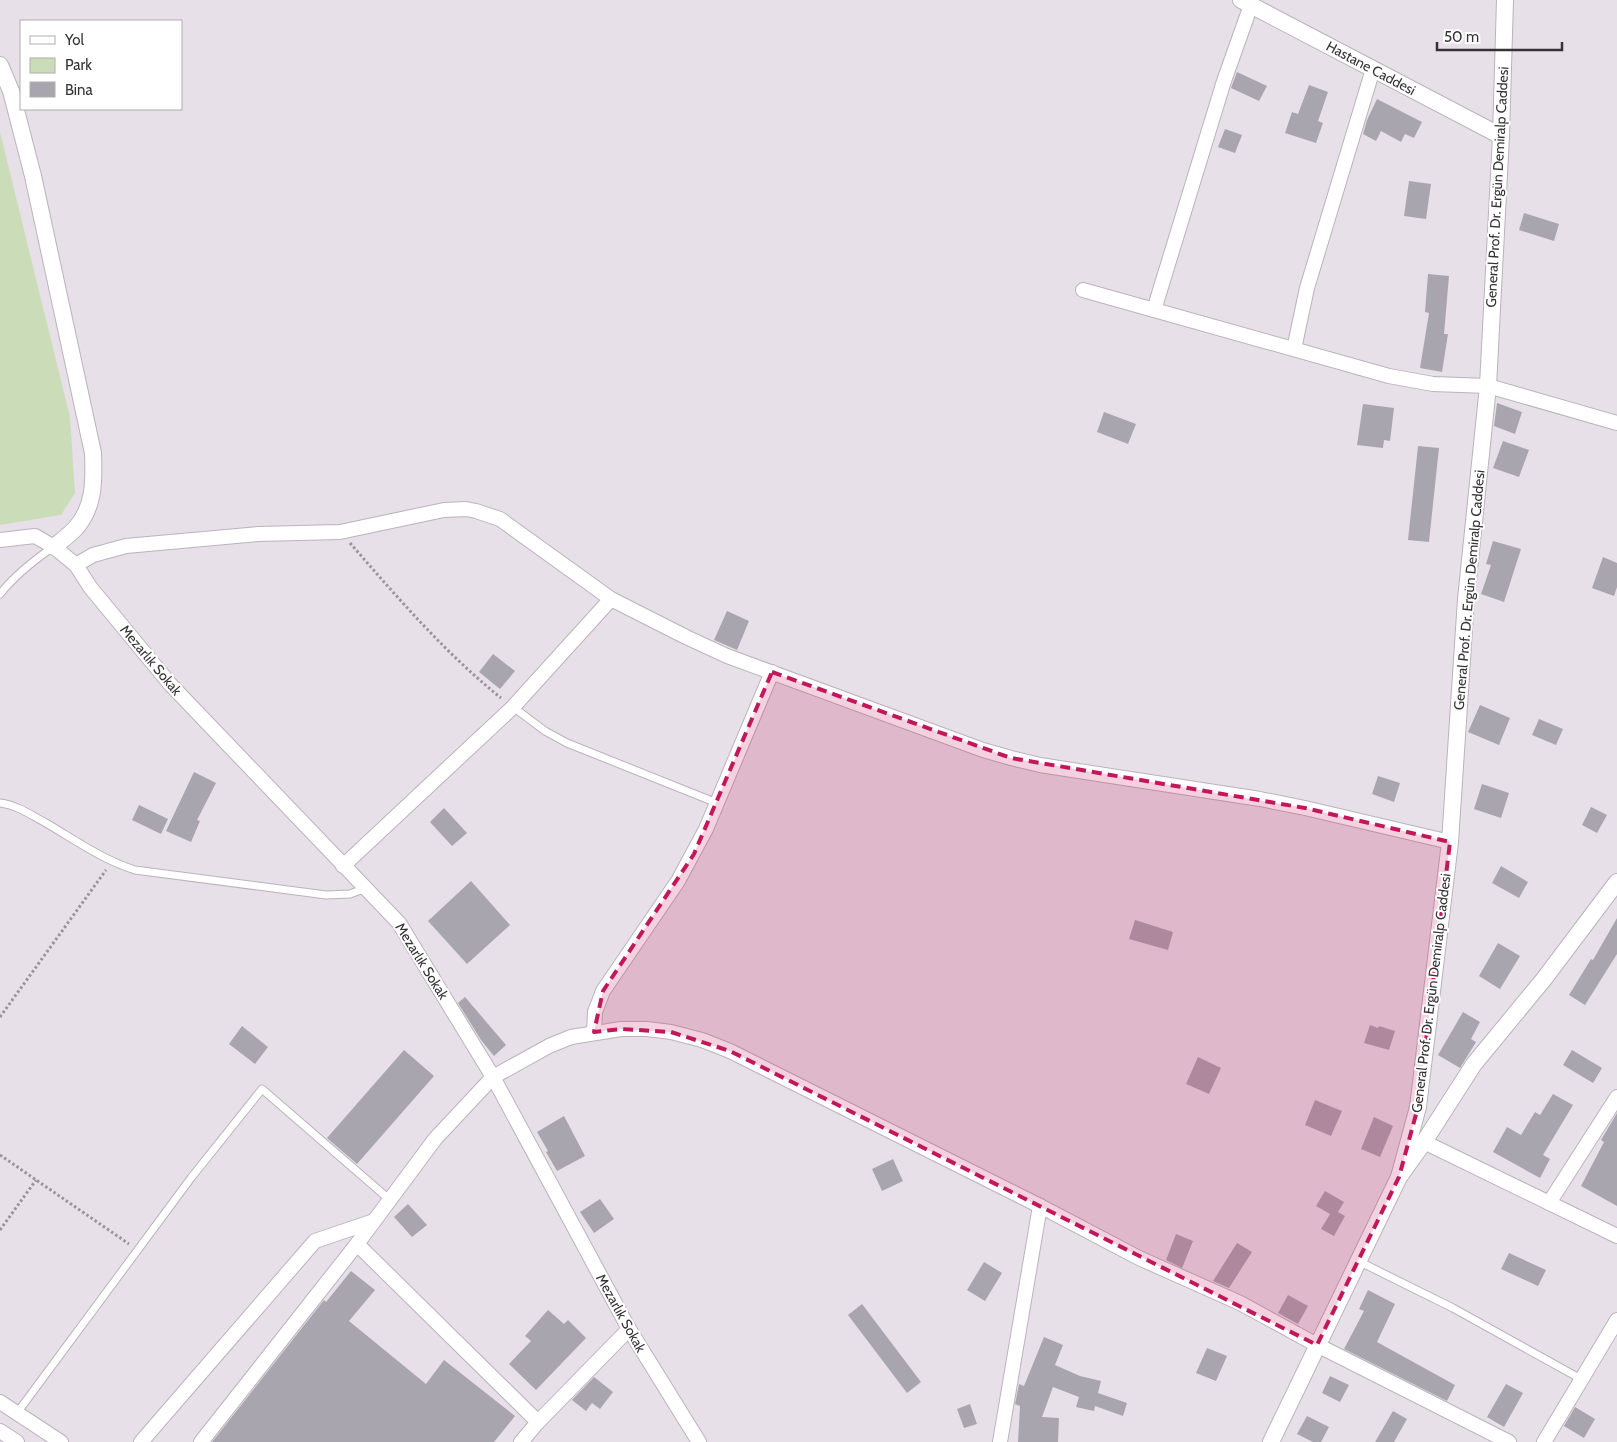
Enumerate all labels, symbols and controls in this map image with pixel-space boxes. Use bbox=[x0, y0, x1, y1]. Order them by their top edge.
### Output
legend bbox=[20, 20, 182, 110]
scale bar bbox=[1437, 20, 1562, 52]
text: 50 m bbox=[1444, 28, 1479, 46]
text: Yol bbox=[64, 31, 84, 49]
street label: Hastane Caddesi bbox=[1323, 37, 1419, 99]
text: Park bbox=[65, 56, 92, 74]
street label: General Prof. Dr. Ergün Demiralp Caddesi bbox=[1482, 66, 1512, 308]
text: Bina bbox=[65, 81, 93, 99]
street label: General Prof. Dr. Ergün Demiralp Caddesi bbox=[1450, 469, 1488, 711]
street label: Mezarlık Sokak bbox=[116, 621, 186, 700]
street label: General Prof. Dr. Ergün Demiralp Caddesi bbox=[1407, 872, 1455, 1114]
street label: Mezarlık Sokak bbox=[391, 919, 453, 1003]
street label: Mezarlık Sokak bbox=[592, 1271, 650, 1356]

